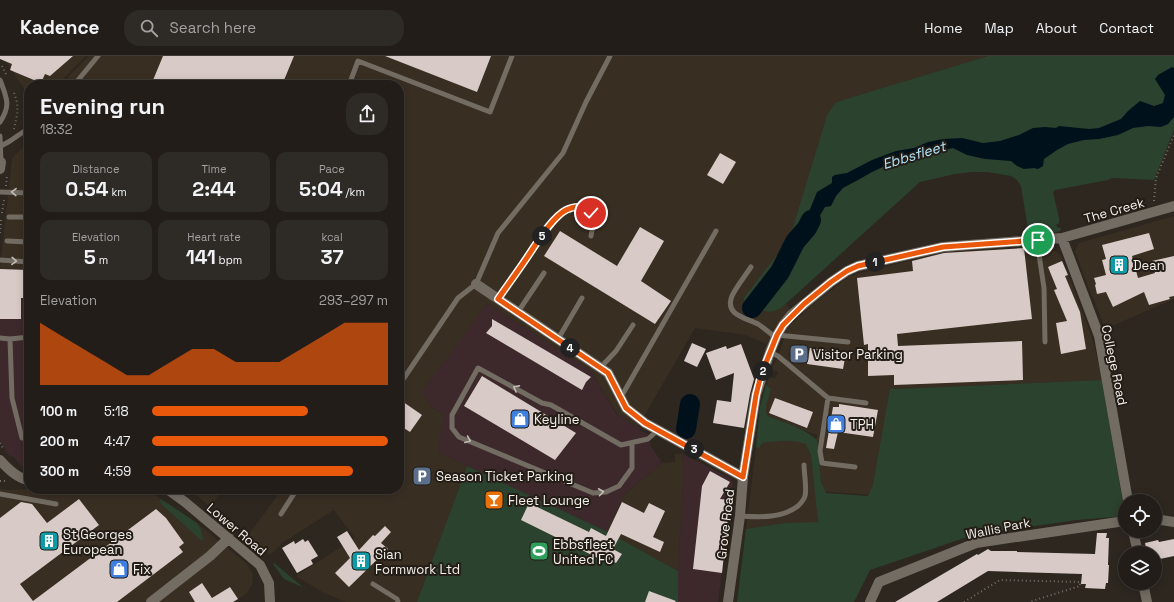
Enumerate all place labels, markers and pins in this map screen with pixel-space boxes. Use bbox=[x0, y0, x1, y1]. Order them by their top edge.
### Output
pin bbox=[574, 196, 608, 230]
pin bbox=[1021, 223, 1055, 257]
pin: 5 bbox=[532, 226, 552, 246]
pin: 1 bbox=[865, 252, 885, 272]
building icon: Dean bbox=[1108, 254, 1130, 276]
place label: Dean bbox=[1133, 257, 1165, 274]
pin: 4 bbox=[560, 338, 580, 358]
parking icon: Visitor Parking bbox=[788, 343, 810, 365]
place label: Visitor Parking bbox=[813, 346, 903, 363]
pin: 2 bbox=[753, 361, 773, 381]
shop icon: Keyline bbox=[509, 408, 531, 430]
place label: Keyline bbox=[534, 411, 579, 428]
shop icon: TPH bbox=[825, 413, 847, 435]
place label: TPH bbox=[850, 416, 874, 433]
pin: 3 bbox=[684, 439, 704, 459]
parking icon: Season Ticket Parking bbox=[411, 465, 433, 487]
place label: Season Ticket Parking bbox=[436, 468, 573, 485]
bar icon: Fleet Lounge bbox=[483, 489, 505, 511]
place label: Fleet Lounge bbox=[508, 492, 590, 509]
place label: St Georges European bbox=[63, 526, 132, 558]
building icon: St Georges European bbox=[38, 530, 60, 552]
place label: Ebbsfleet United FC bbox=[553, 536, 614, 568]
sports icon: Ebbsfleet United FC bbox=[528, 540, 550, 562]
place label: Sian Formwork Ltd bbox=[375, 546, 460, 578]
building icon: Sian Formwork Ltd bbox=[350, 550, 372, 572]
shop icon: Fix bbox=[108, 558, 130, 580]
place label: Fix bbox=[133, 561, 151, 578]

